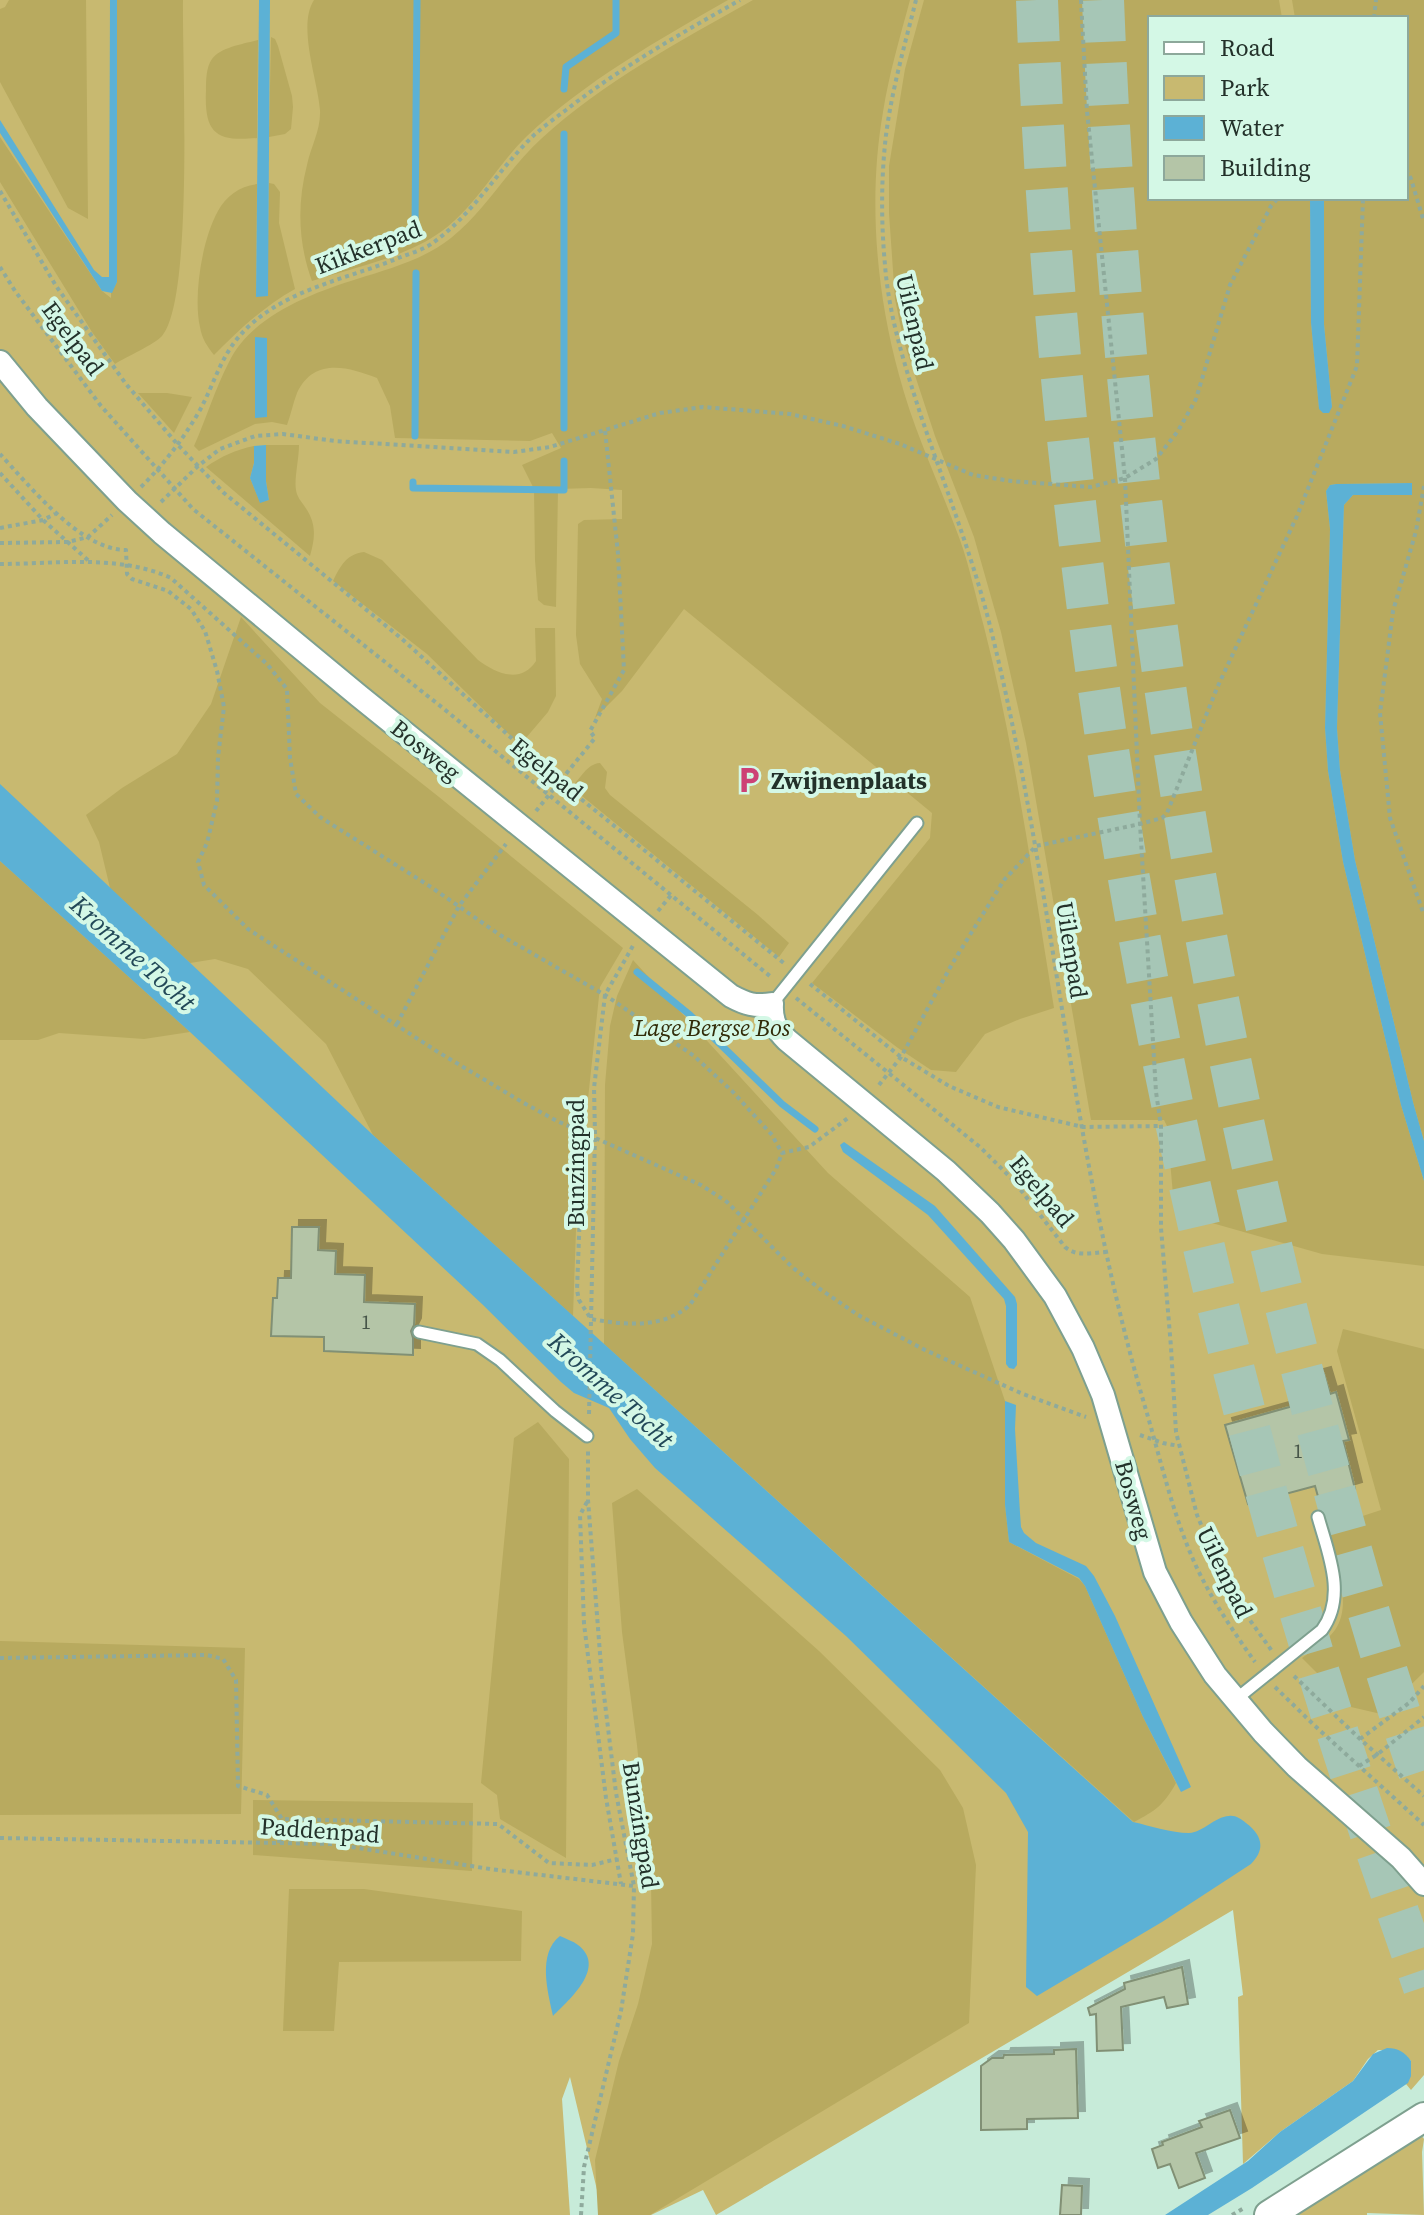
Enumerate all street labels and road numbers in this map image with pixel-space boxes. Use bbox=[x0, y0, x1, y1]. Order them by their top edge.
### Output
street label: Kikkerpad bbox=[310, 212, 426, 282]
street label: Uilenpad bbox=[888, 271, 942, 374]
street label: Egelpad bbox=[34, 294, 112, 382]
street label: Bosweg bbox=[384, 712, 468, 788]
street label: Egelpad bbox=[504, 729, 591, 809]
street label: Uilenpad bbox=[1048, 899, 1096, 1001]
street label: Bunzingpad bbox=[559, 1099, 592, 1227]
street label: Egelpad bbox=[1002, 1148, 1082, 1234]
street label: Bosweg bbox=[1107, 1456, 1161, 1544]
street label: Uilenpad bbox=[1189, 1521, 1261, 1623]
street label: Bunzingpad bbox=[615, 1759, 667, 1891]
street label: Paddenpad bbox=[259, 1809, 381, 1851]

